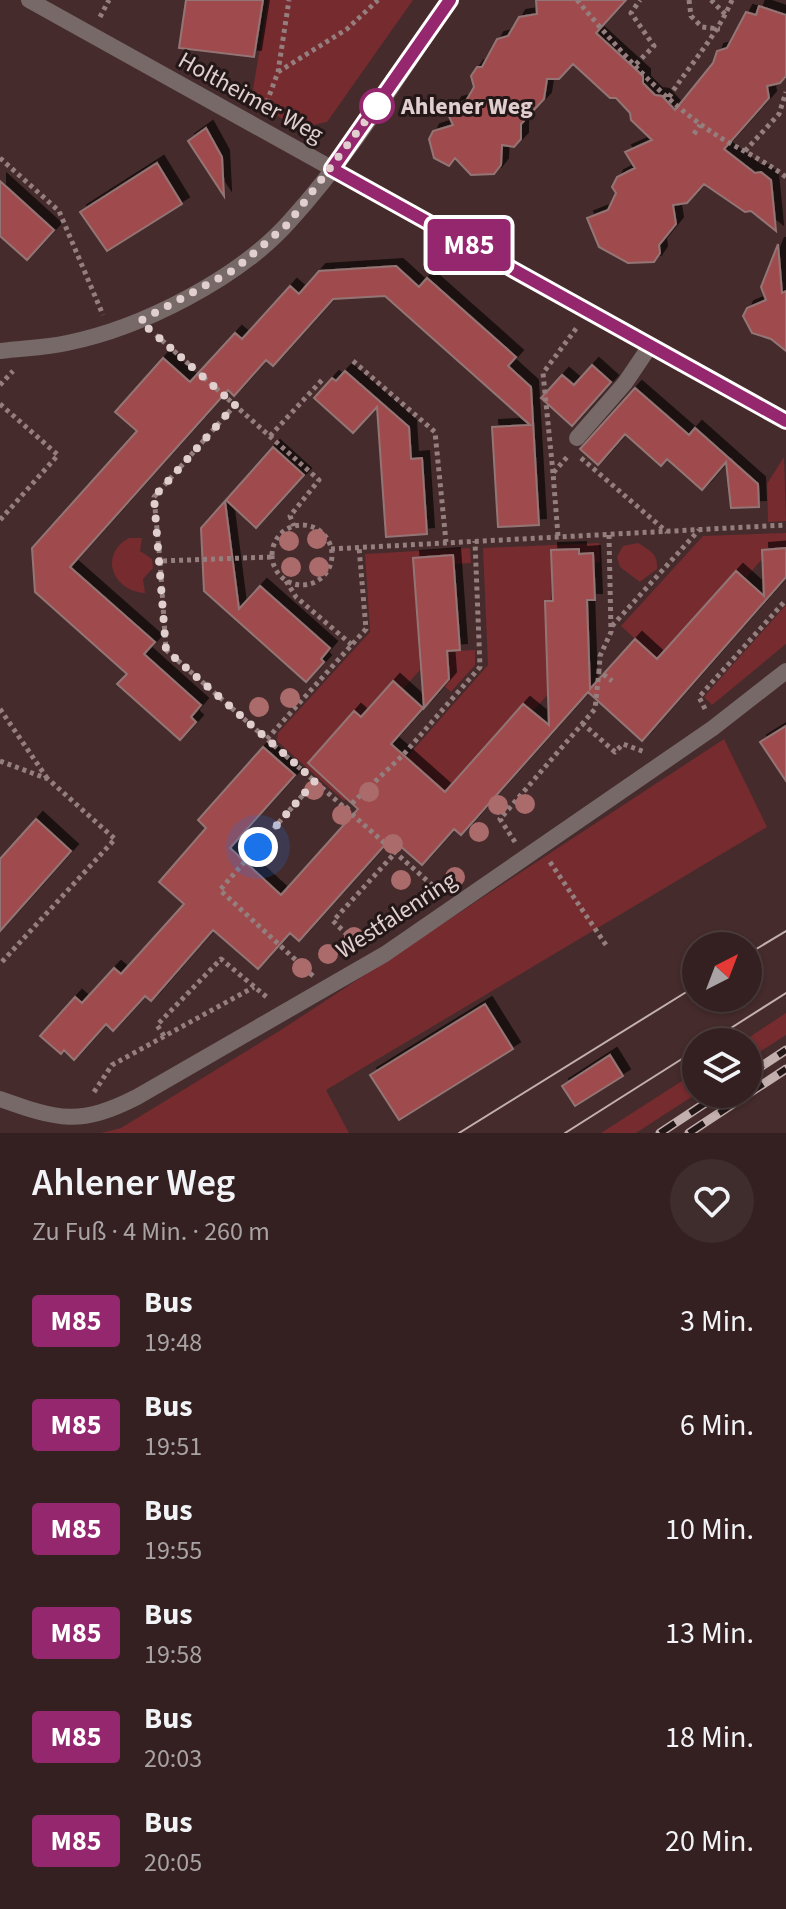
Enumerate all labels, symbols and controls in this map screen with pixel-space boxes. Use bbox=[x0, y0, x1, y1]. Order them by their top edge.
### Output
street label: Holtheimer Weg bbox=[172, 43, 330, 152]
marker: Ahlener Weg bbox=[360, 89, 394, 123]
place label: Ahlener Weg bbox=[400, 89, 533, 124]
line badge: M85 bbox=[423, 219, 515, 271]
text: M85 bbox=[444, 225, 494, 265]
your location bbox=[238, 827, 278, 867]
street label: Westfalenring bbox=[329, 863, 463, 968]
north arrow bbox=[682, 932, 762, 1012]
map controls bbox=[682, 932, 762, 1108]
button: layers bbox=[682, 1028, 762, 1108]
text: Ahlener Weg bbox=[32, 1156, 235, 1210]
button: heart bbox=[670, 1159, 754, 1243]
text: Zu Fuß · 4 Min. · 260 m bbox=[32, 1213, 270, 1250]
text: Bus bbox=[144, 1281, 192, 1324]
text: 3 Min. bbox=[680, 1300, 754, 1343]
text: M85 bbox=[51, 1301, 101, 1341]
text: 19:48 bbox=[144, 1324, 202, 1361]
text: Bus bbox=[144, 1385, 192, 1428]
text: 6 Min. bbox=[680, 1404, 754, 1447]
text: M85 bbox=[51, 1405, 101, 1445]
text: 19:51 bbox=[144, 1428, 202, 1465]
text: Bus bbox=[144, 1489, 192, 1532]
text: 10 Min. bbox=[665, 1508, 754, 1551]
text: M85 bbox=[51, 1509, 101, 1549]
text: 19:55 bbox=[144, 1532, 202, 1569]
text: Bus bbox=[144, 1593, 192, 1636]
text: 13 Min. bbox=[665, 1612, 754, 1655]
text: M85 bbox=[51, 1613, 101, 1653]
text: 19:58 bbox=[144, 1636, 202, 1673]
text: Bus bbox=[144, 1697, 192, 1740]
text: 18 Min. bbox=[665, 1716, 754, 1759]
text: M85 bbox=[51, 1717, 101, 1757]
text: 20:03 bbox=[144, 1740, 202, 1777]
text: Bus bbox=[144, 1801, 192, 1844]
text: 20 Min. bbox=[665, 1820, 754, 1863]
text: M85 bbox=[51, 1821, 101, 1861]
text: 20:05 bbox=[144, 1844, 202, 1881]

